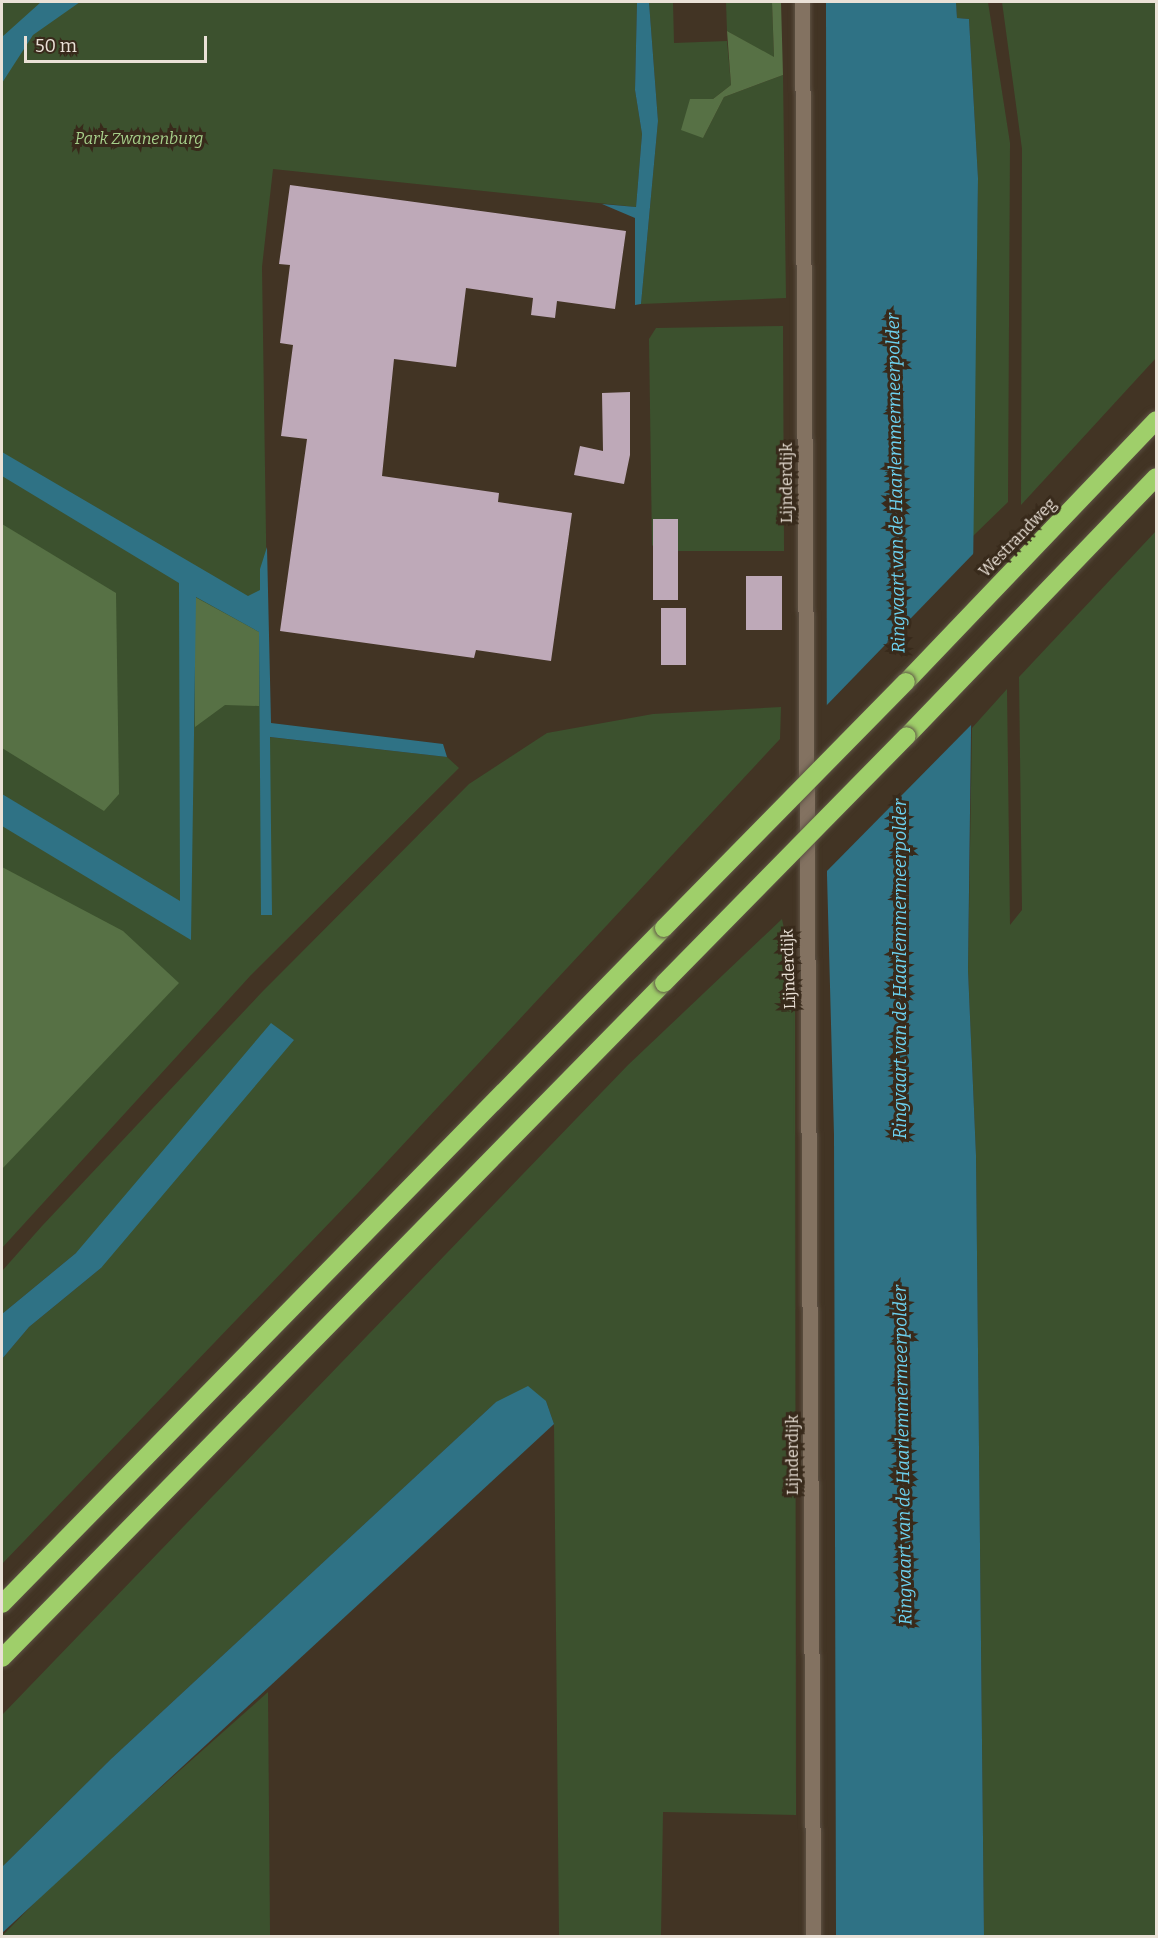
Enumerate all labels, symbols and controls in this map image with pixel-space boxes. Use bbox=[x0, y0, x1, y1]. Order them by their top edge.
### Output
scale bar bbox=[27, 24, 210, 62]
text: 50 m bbox=[35, 35, 77, 57]
park label: Park Zwanenburg bbox=[75, 129, 203, 149]
water label: Ringvaart van de Haarlemmermeerpolder bbox=[882, 313, 910, 653]
street label: Lijnderdijk bbox=[777, 443, 797, 523]
street label: Westrandweg bbox=[976, 495, 1060, 581]
water label: Ringvaart van de Haarlemmermeerpolder bbox=[889, 799, 911, 1139]
street label: Lijnderdijk bbox=[778, 928, 800, 1010]
water label: Ringvaart van de Haarlemmermeerpolder bbox=[889, 1285, 917, 1625]
street label: Lijnderdijk bbox=[783, 1415, 803, 1495]

